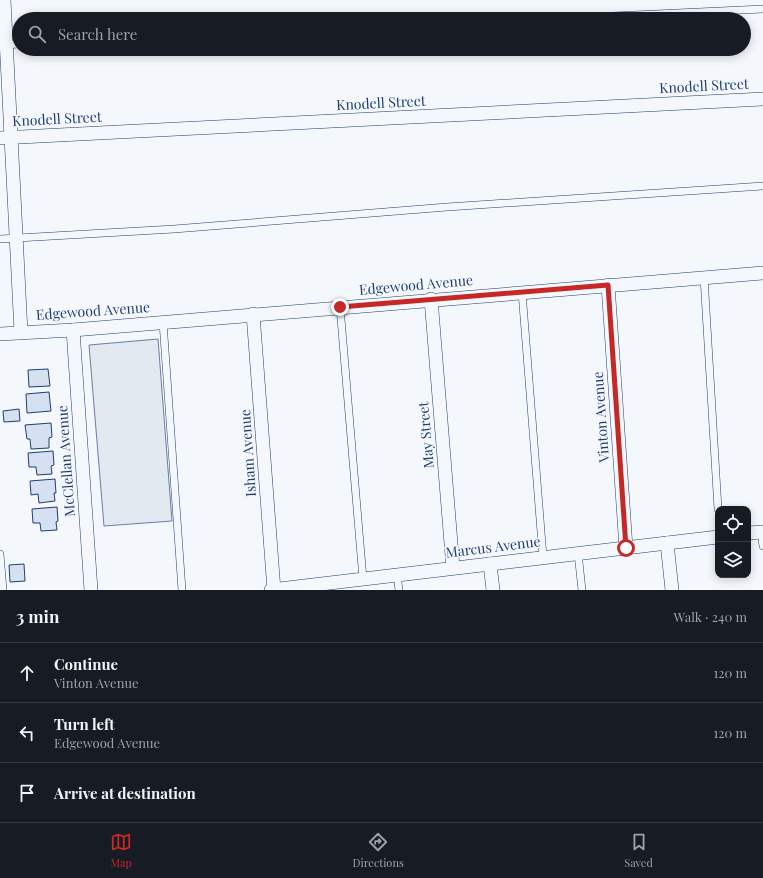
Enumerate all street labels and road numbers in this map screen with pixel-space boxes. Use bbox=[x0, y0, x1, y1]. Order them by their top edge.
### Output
street label: Knodell Street bbox=[659, 74, 750, 97]
street label: Knodell Street bbox=[336, 91, 427, 114]
street label: Knodell Street bbox=[12, 107, 103, 130]
street label: Edgewood Avenue bbox=[358, 270, 474, 299]
street label: Edgewood Avenue bbox=[35, 297, 151, 324]
street label: Vinton Avenue bbox=[588, 371, 613, 464]
street label: May Street bbox=[413, 400, 438, 469]
street label: McClellan Avenue bbox=[52, 405, 79, 517]
street label: Isham Avenue bbox=[235, 409, 260, 497]
street label: Marcus Avenue bbox=[444, 531, 541, 562]

